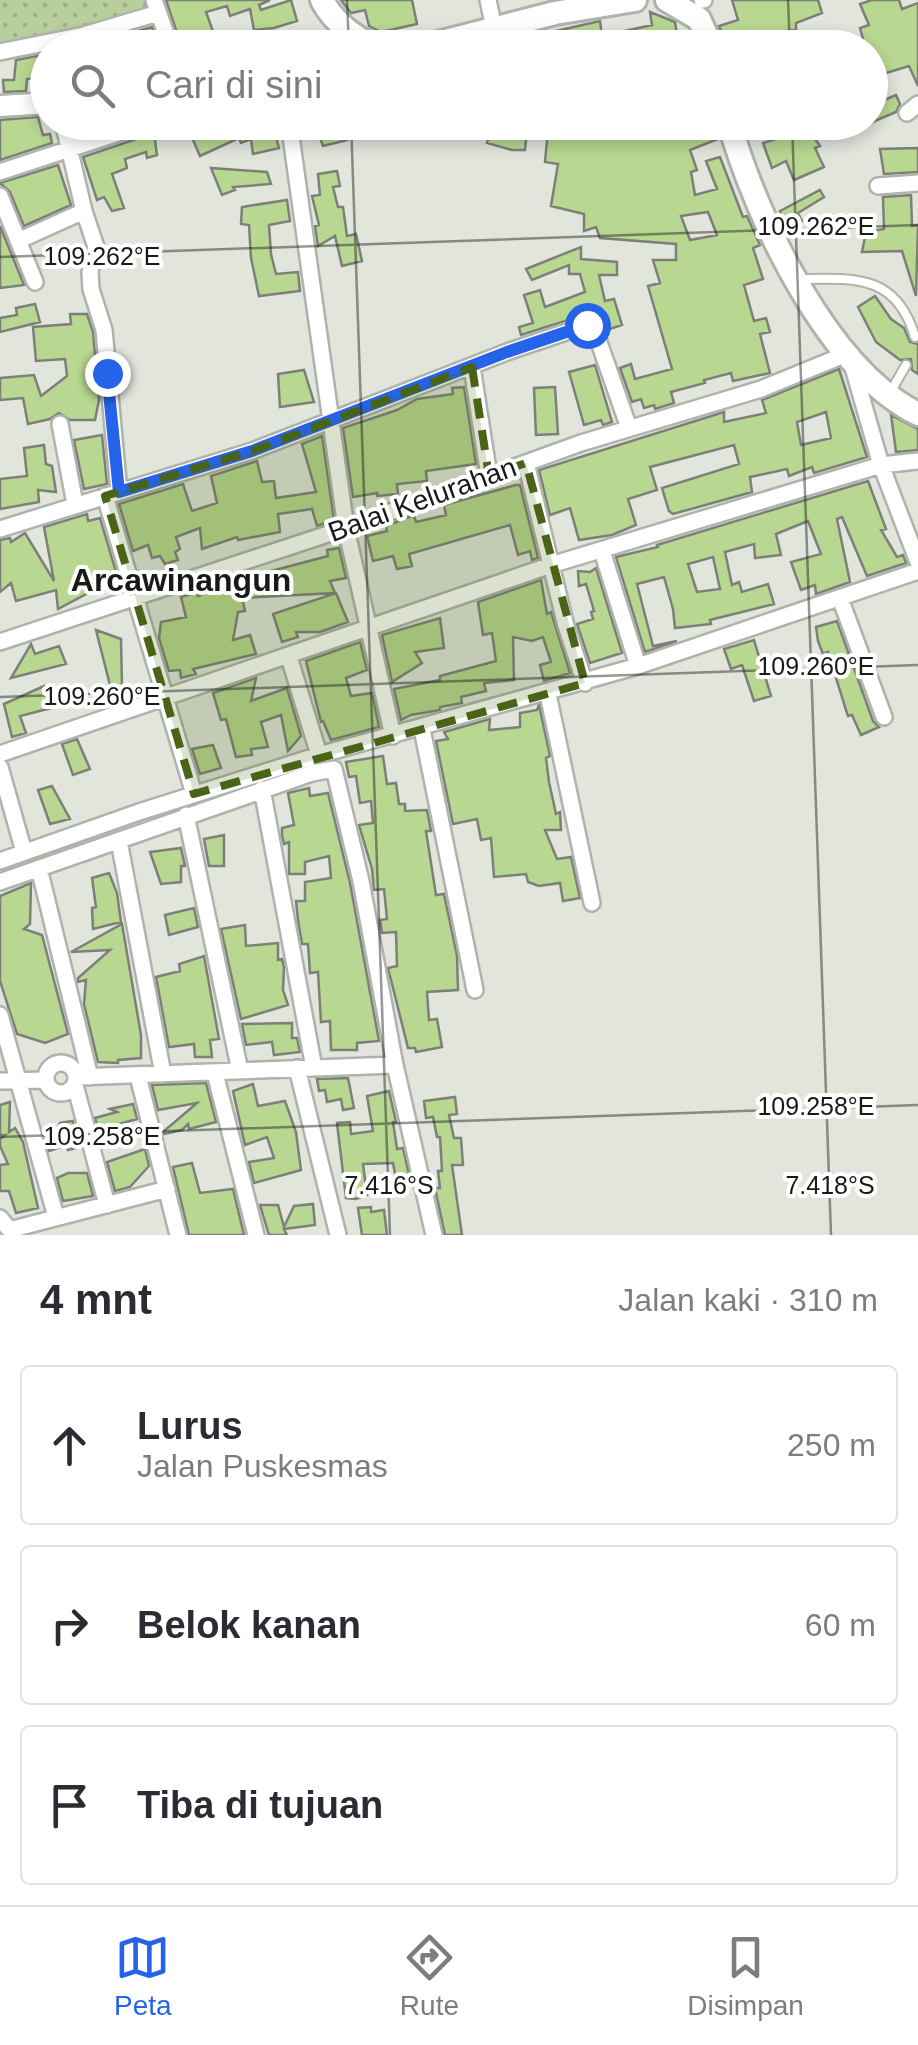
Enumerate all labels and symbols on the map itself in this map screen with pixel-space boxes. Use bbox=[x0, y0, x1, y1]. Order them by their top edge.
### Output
text: 109.262°E bbox=[757, 212, 875, 240]
text: 109.262°E bbox=[43, 242, 161, 270]
route start bbox=[565, 303, 611, 349]
route end bbox=[85, 351, 131, 397]
street label: Balai Kelurahan bbox=[324, 451, 520, 548]
district label: Arcawinangun bbox=[71, 562, 291, 598]
text: 109.260°E bbox=[757, 652, 875, 680]
text: 109.260°E bbox=[43, 682, 161, 710]
text: 109.258°E bbox=[757, 1092, 875, 1120]
text: 109.258°E bbox=[43, 1122, 161, 1150]
text: 7.416°S bbox=[344, 1171, 434, 1199]
text: 7.418°S bbox=[785, 1171, 875, 1199]

